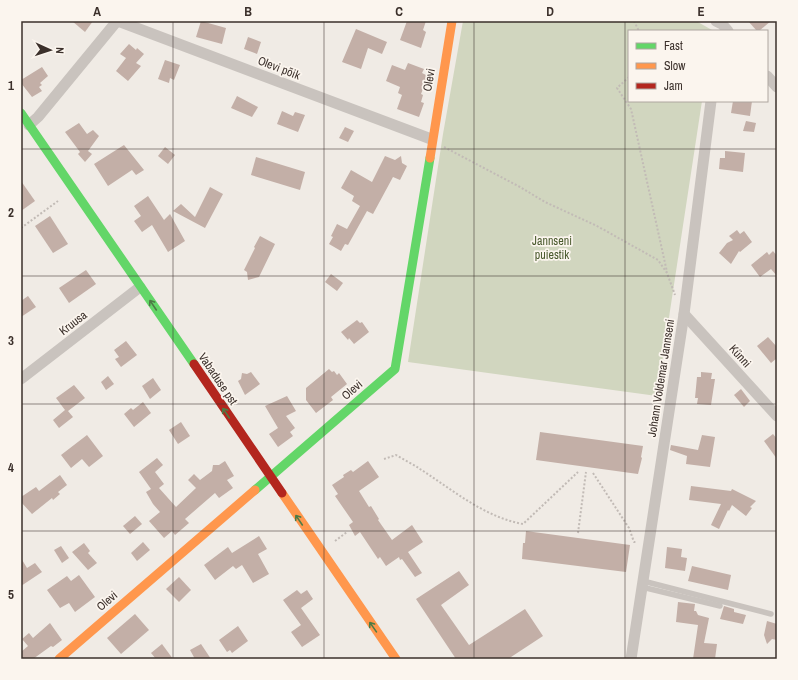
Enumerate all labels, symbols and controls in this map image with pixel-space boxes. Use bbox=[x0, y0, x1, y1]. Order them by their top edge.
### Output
text: A bbox=[93, 3, 101, 20]
text: B bbox=[244, 3, 252, 20]
text: C bbox=[395, 3, 403, 20]
text: D bbox=[546, 3, 554, 20]
text: E bbox=[697, 3, 705, 20]
north arrow bbox=[30, 30, 70, 70]
legend bbox=[628, 30, 768, 102]
text: Fast bbox=[664, 38, 683, 54]
text: N bbox=[53, 47, 67, 54]
street label: Olevi põik bbox=[255, 53, 303, 83]
text: Slow bbox=[664, 58, 686, 74]
street label: Olevi bbox=[419, 67, 439, 93]
text: 1 bbox=[8, 77, 14, 94]
text: Jam bbox=[664, 78, 683, 94]
text: 2 bbox=[8, 204, 14, 221]
park label: Jannseni puiestik bbox=[532, 233, 572, 263]
one-way arrow bbox=[149, 300, 157, 311]
street label: Kruusa bbox=[56, 307, 91, 339]
street label: Johann Voldemar Jannseni bbox=[644, 318, 678, 438]
text: 3 bbox=[8, 332, 14, 349]
street label: Künni bbox=[725, 341, 755, 371]
street label: Vabaduse pst bbox=[195, 350, 241, 408]
street label: Olevi bbox=[338, 376, 366, 404]
one-way arrow bbox=[222, 407, 230, 418]
text: 4 bbox=[8, 459, 14, 476]
one-way arrow bbox=[295, 514, 303, 526]
text: 5 bbox=[8, 586, 14, 603]
street label: Olevi bbox=[93, 587, 121, 615]
one-way arrow bbox=[369, 622, 377, 633]

